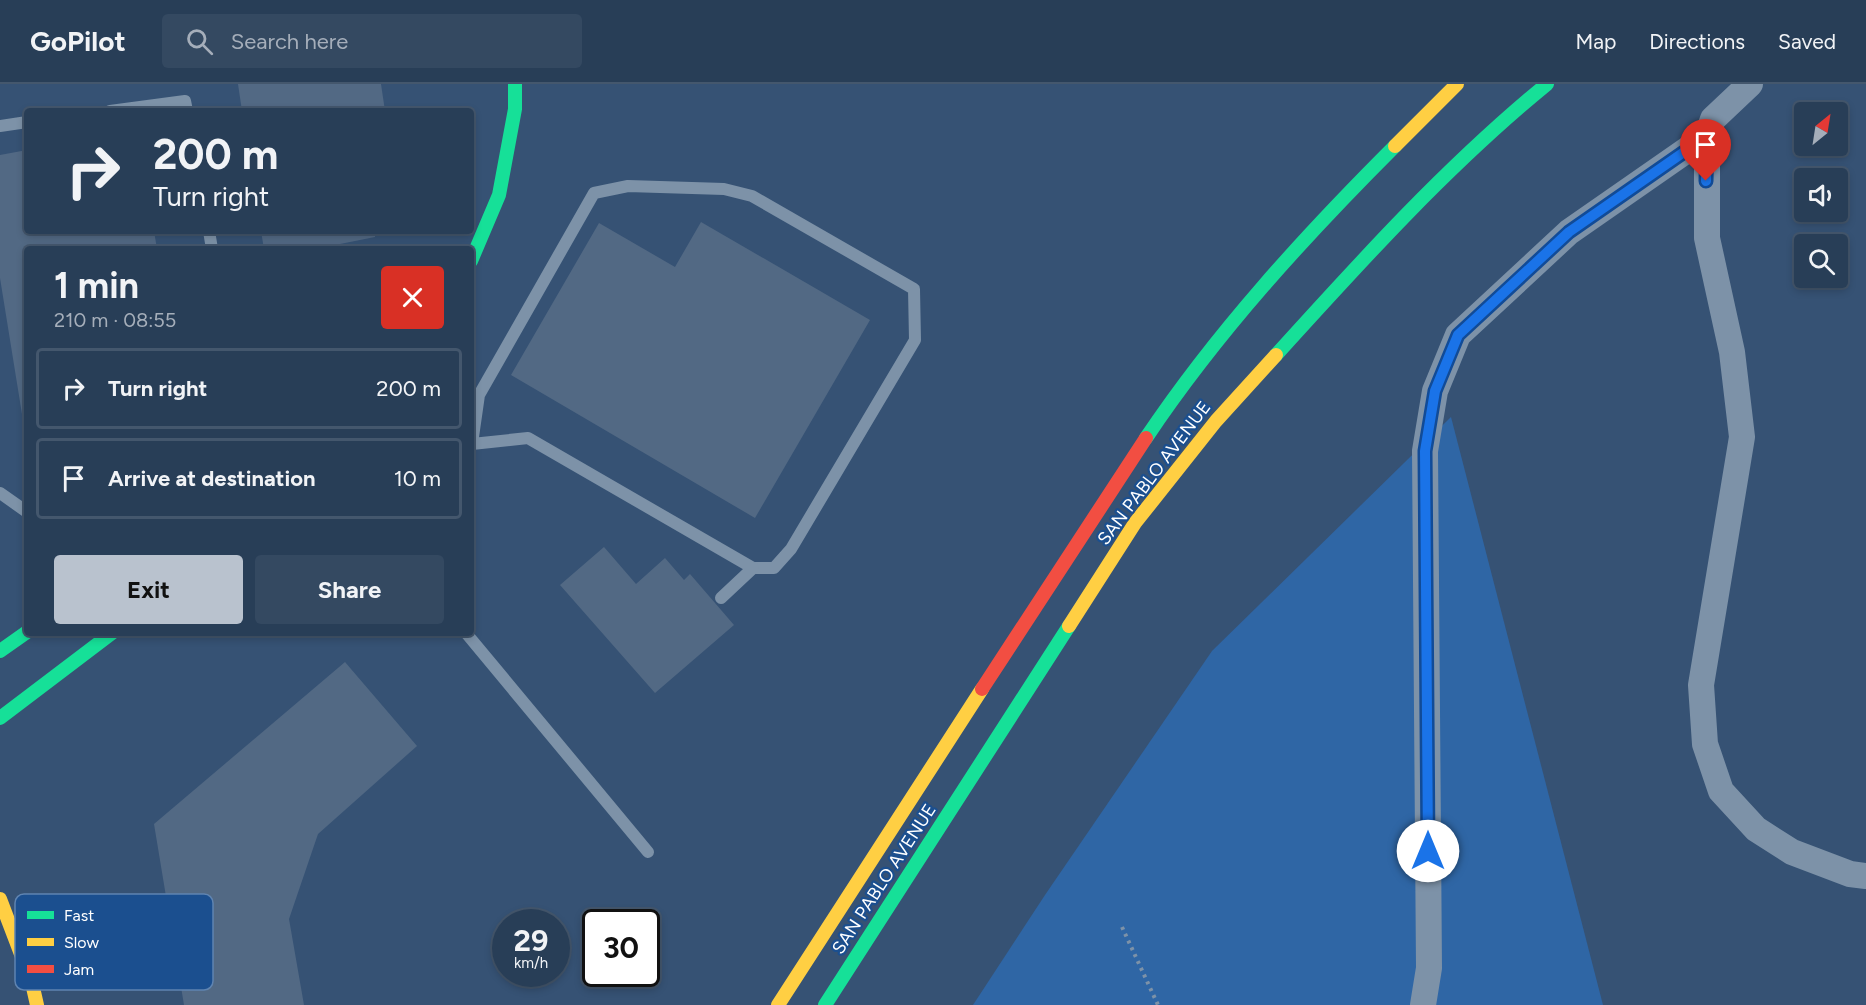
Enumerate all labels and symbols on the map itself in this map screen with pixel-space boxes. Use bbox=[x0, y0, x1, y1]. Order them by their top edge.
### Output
north arrow bbox=[1794, 102, 1848, 156]
pin bbox=[1680, 119, 1731, 181]
street label: SAN PABLO AVENUE bbox=[1093, 397, 1215, 549]
street label: SAN PABLO AVENUE bbox=[827, 800, 941, 958]
position arrow bbox=[1396, 819, 1460, 883]
legend bbox=[15, 894, 213, 990]
text: Fast bbox=[64, 906, 94, 925]
speed limit sign: 30 bbox=[582, 909, 660, 987]
text: Slow bbox=[64, 933, 99, 952]
text: Jam bbox=[64, 960, 94, 979]

